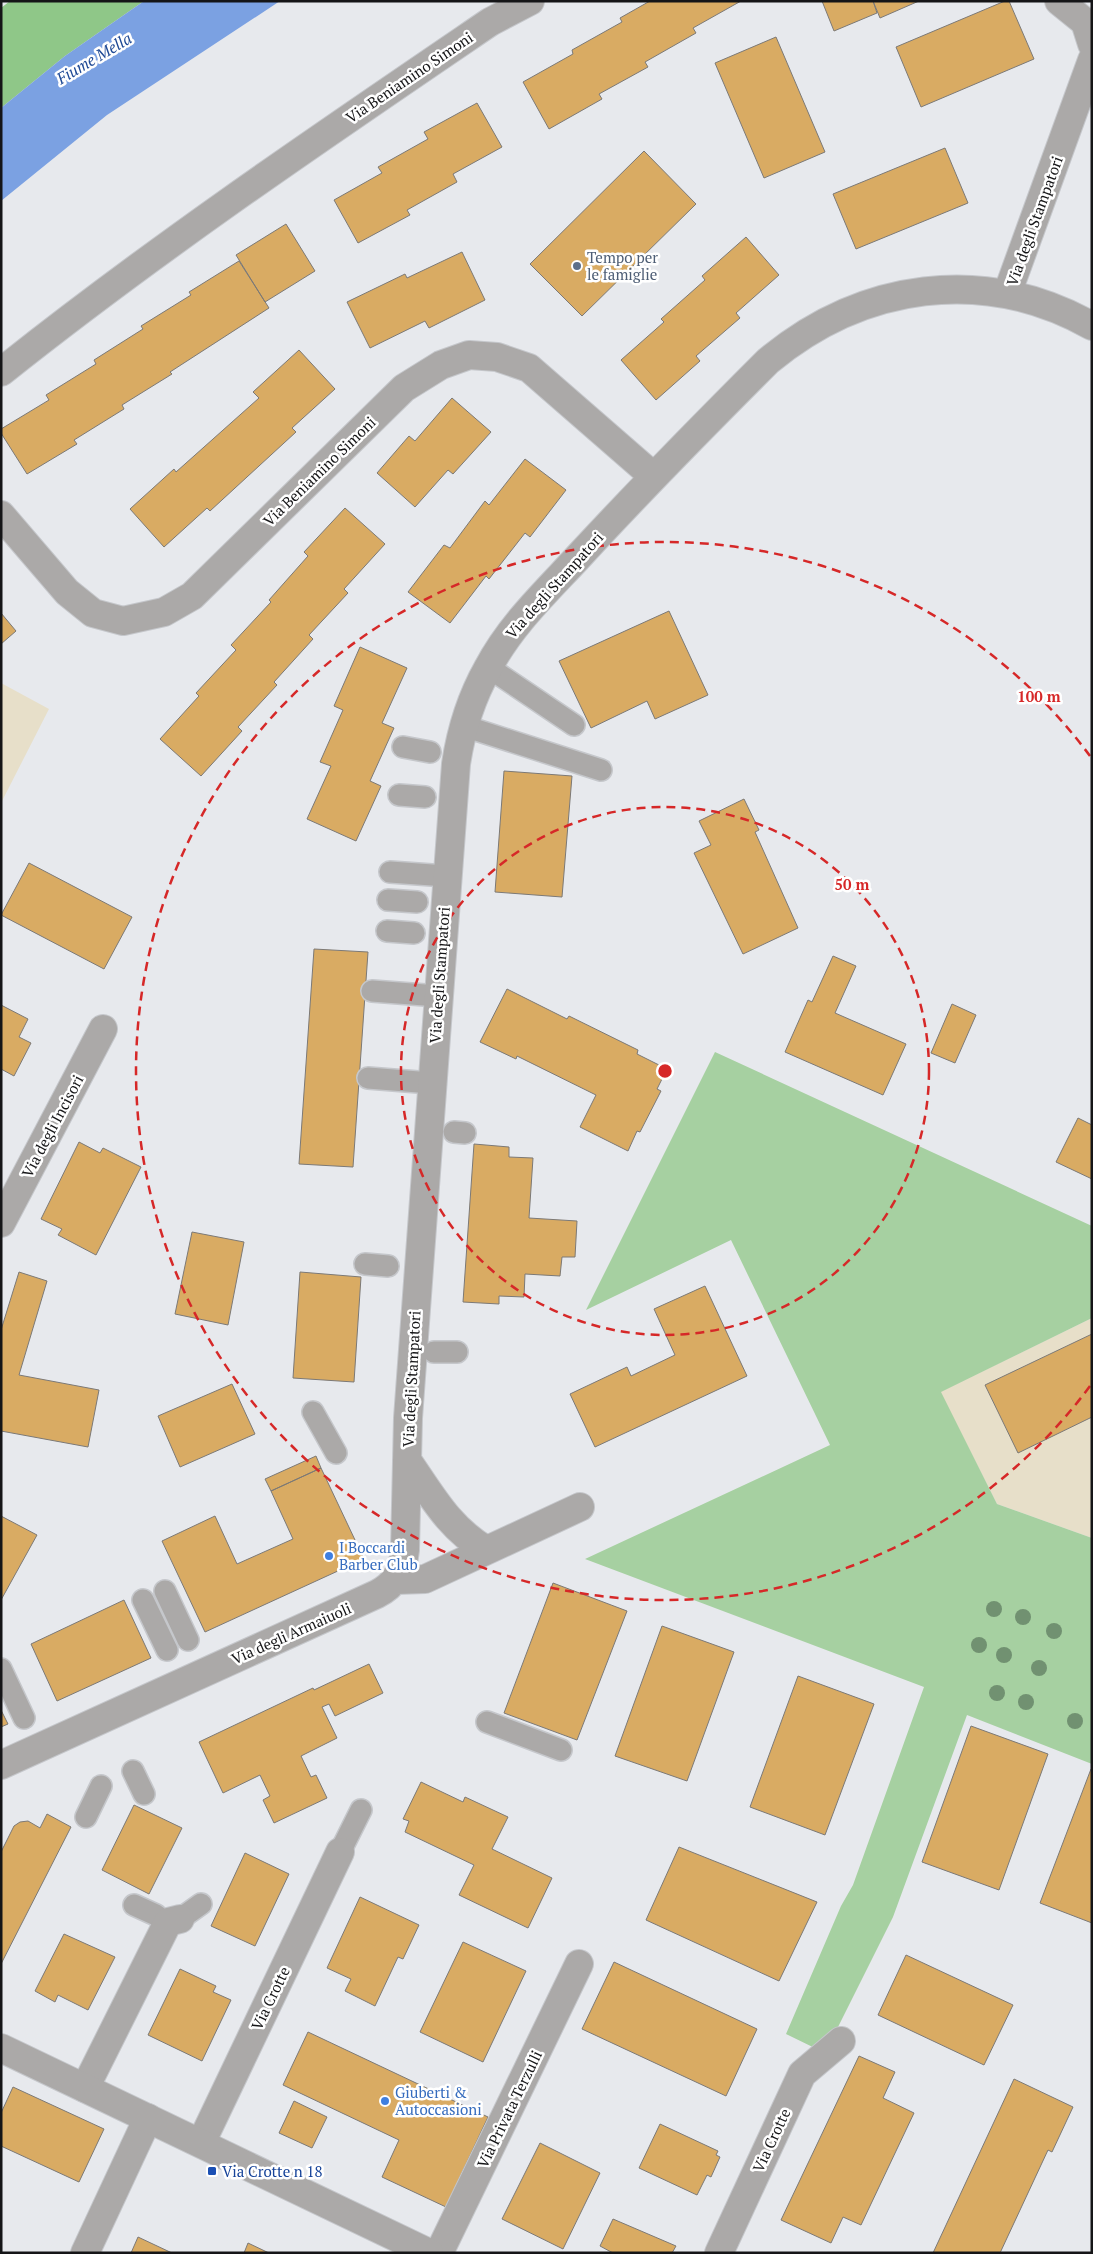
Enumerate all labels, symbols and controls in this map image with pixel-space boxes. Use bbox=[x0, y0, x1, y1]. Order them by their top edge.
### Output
water label: Fiume Mella bbox=[51, 27, 136, 90]
street label: Via Beniamino Simoni bbox=[342, 27, 476, 127]
street label: Via degli Stampatori bbox=[1001, 153, 1067, 289]
place label: Tempo per le famiglie bbox=[587, 247, 658, 284]
marker: Tempo per le famiglie bbox=[571, 260, 583, 272]
street label: Via Beniamino Simoni bbox=[258, 412, 380, 530]
street label: Via degli Stampatori bbox=[501, 527, 607, 643]
text: 100 m bbox=[1017, 686, 1061, 706]
text: 50 m bbox=[835, 874, 870, 894]
street label: Via degli Stampatori bbox=[424, 906, 454, 1044]
centre of rings bbox=[656, 1062, 674, 1080]
street label: Via degli Incisori bbox=[17, 1071, 87, 1181]
street label: Via degli Stampatori bbox=[397, 1310, 425, 1448]
place label: I Boccardi Barber Club bbox=[339, 1537, 418, 1574]
marker: I Boccardi Barber Club bbox=[323, 1550, 335, 1562]
street label: Via degli Armaiuoli bbox=[228, 1598, 354, 1668]
street label: Via Crotte bbox=[246, 1963, 294, 2033]
street label: Via Privata Terzulli bbox=[472, 2047, 546, 2171]
place label: Giuberti & Autoccasioni bbox=[395, 2082, 482, 2119]
marker: Giuberti & Autoccasioni bbox=[379, 2095, 391, 2107]
street label: Via Crotte bbox=[748, 2105, 794, 2175]
place label: Via Crotte n 18 bbox=[222, 2161, 322, 2181]
marker: Via Crotte n 18 bbox=[206, 2165, 218, 2177]

